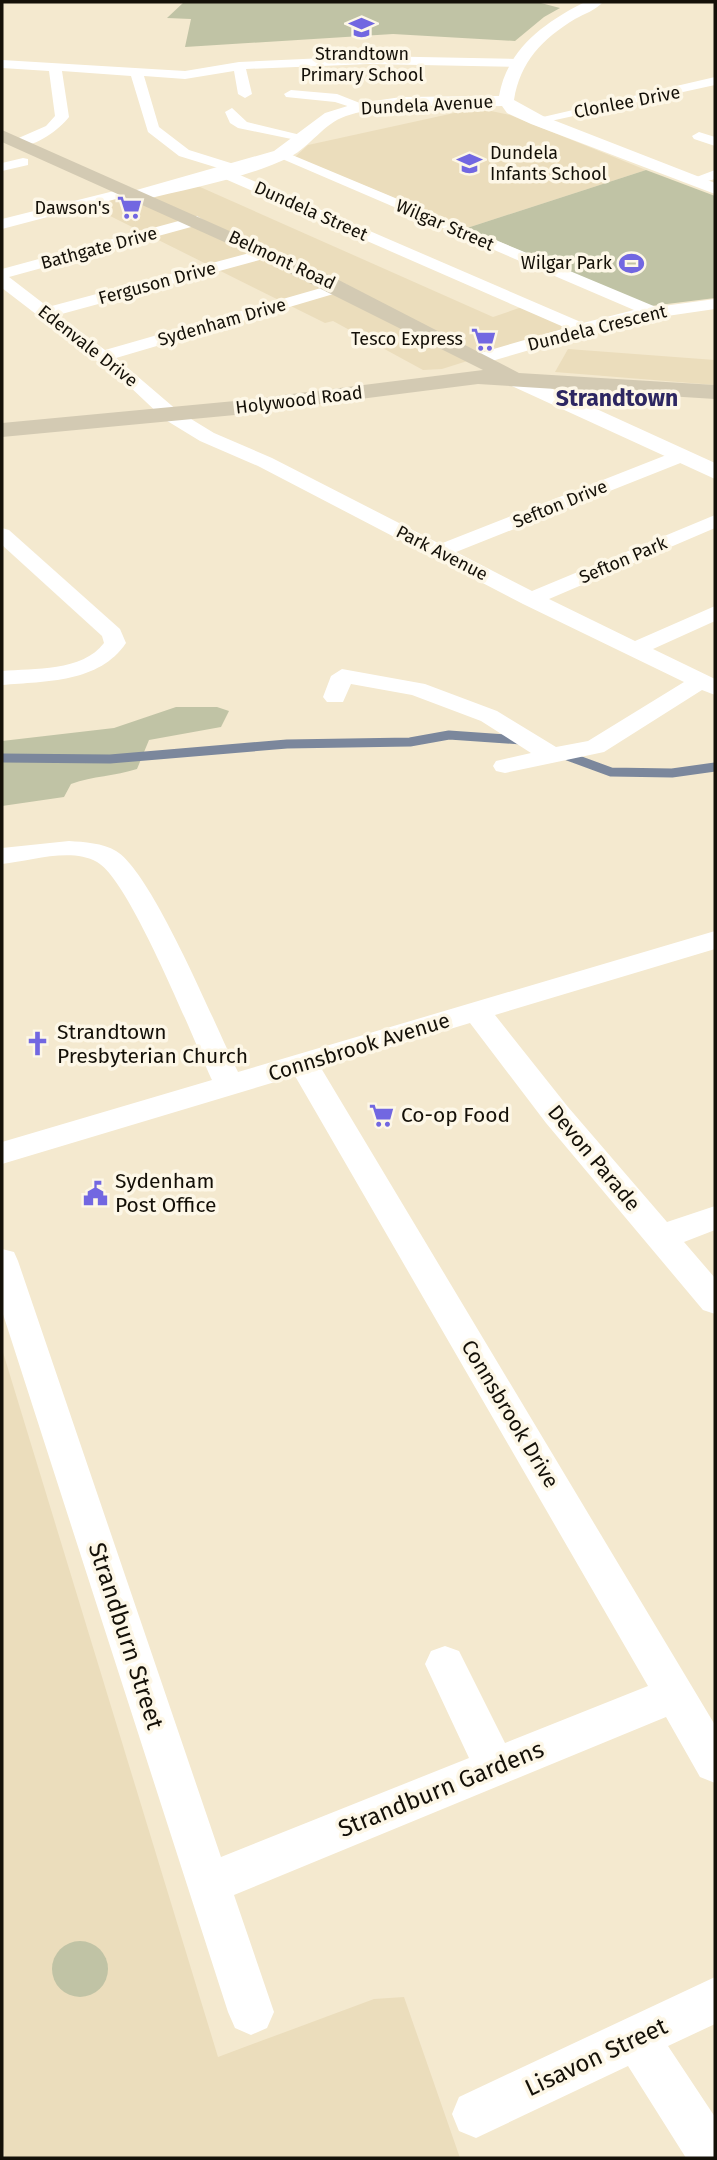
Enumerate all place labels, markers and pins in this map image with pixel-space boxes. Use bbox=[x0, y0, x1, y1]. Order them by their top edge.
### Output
school or university icon: Strandtown Primary School bbox=[348, 13, 376, 41]
place label: Strandtown Primary School bbox=[300, 43, 424, 86]
place label: Dundela Infants School bbox=[490, 142, 607, 185]
school or university icon: Dundela Infants School bbox=[456, 149, 484, 177]
supermarket icon: Dawson's bbox=[116, 194, 144, 222]
place label: Dawson's bbox=[35, 197, 110, 219]
sports icon: Wilgar Park bbox=[618, 249, 646, 277]
place label: Wilgar Park bbox=[521, 252, 613, 274]
supermarket icon: Tesco Express bbox=[469, 325, 497, 353]
place label: Tesco Express bbox=[351, 328, 463, 350]
place label: Strandtown Presbyterian Church bbox=[57, 1019, 248, 1069]
church icon: Strandtown Presbyterian Church bbox=[23, 1030, 51, 1058]
supermarket icon: Co-op Food bbox=[367, 1101, 395, 1129]
place label: Co-op Food bbox=[401, 1102, 510, 1128]
place label: Sydenham Post Office bbox=[115, 1168, 217, 1218]
public building icon: Sydenham Post Office bbox=[81, 1179, 109, 1207]

